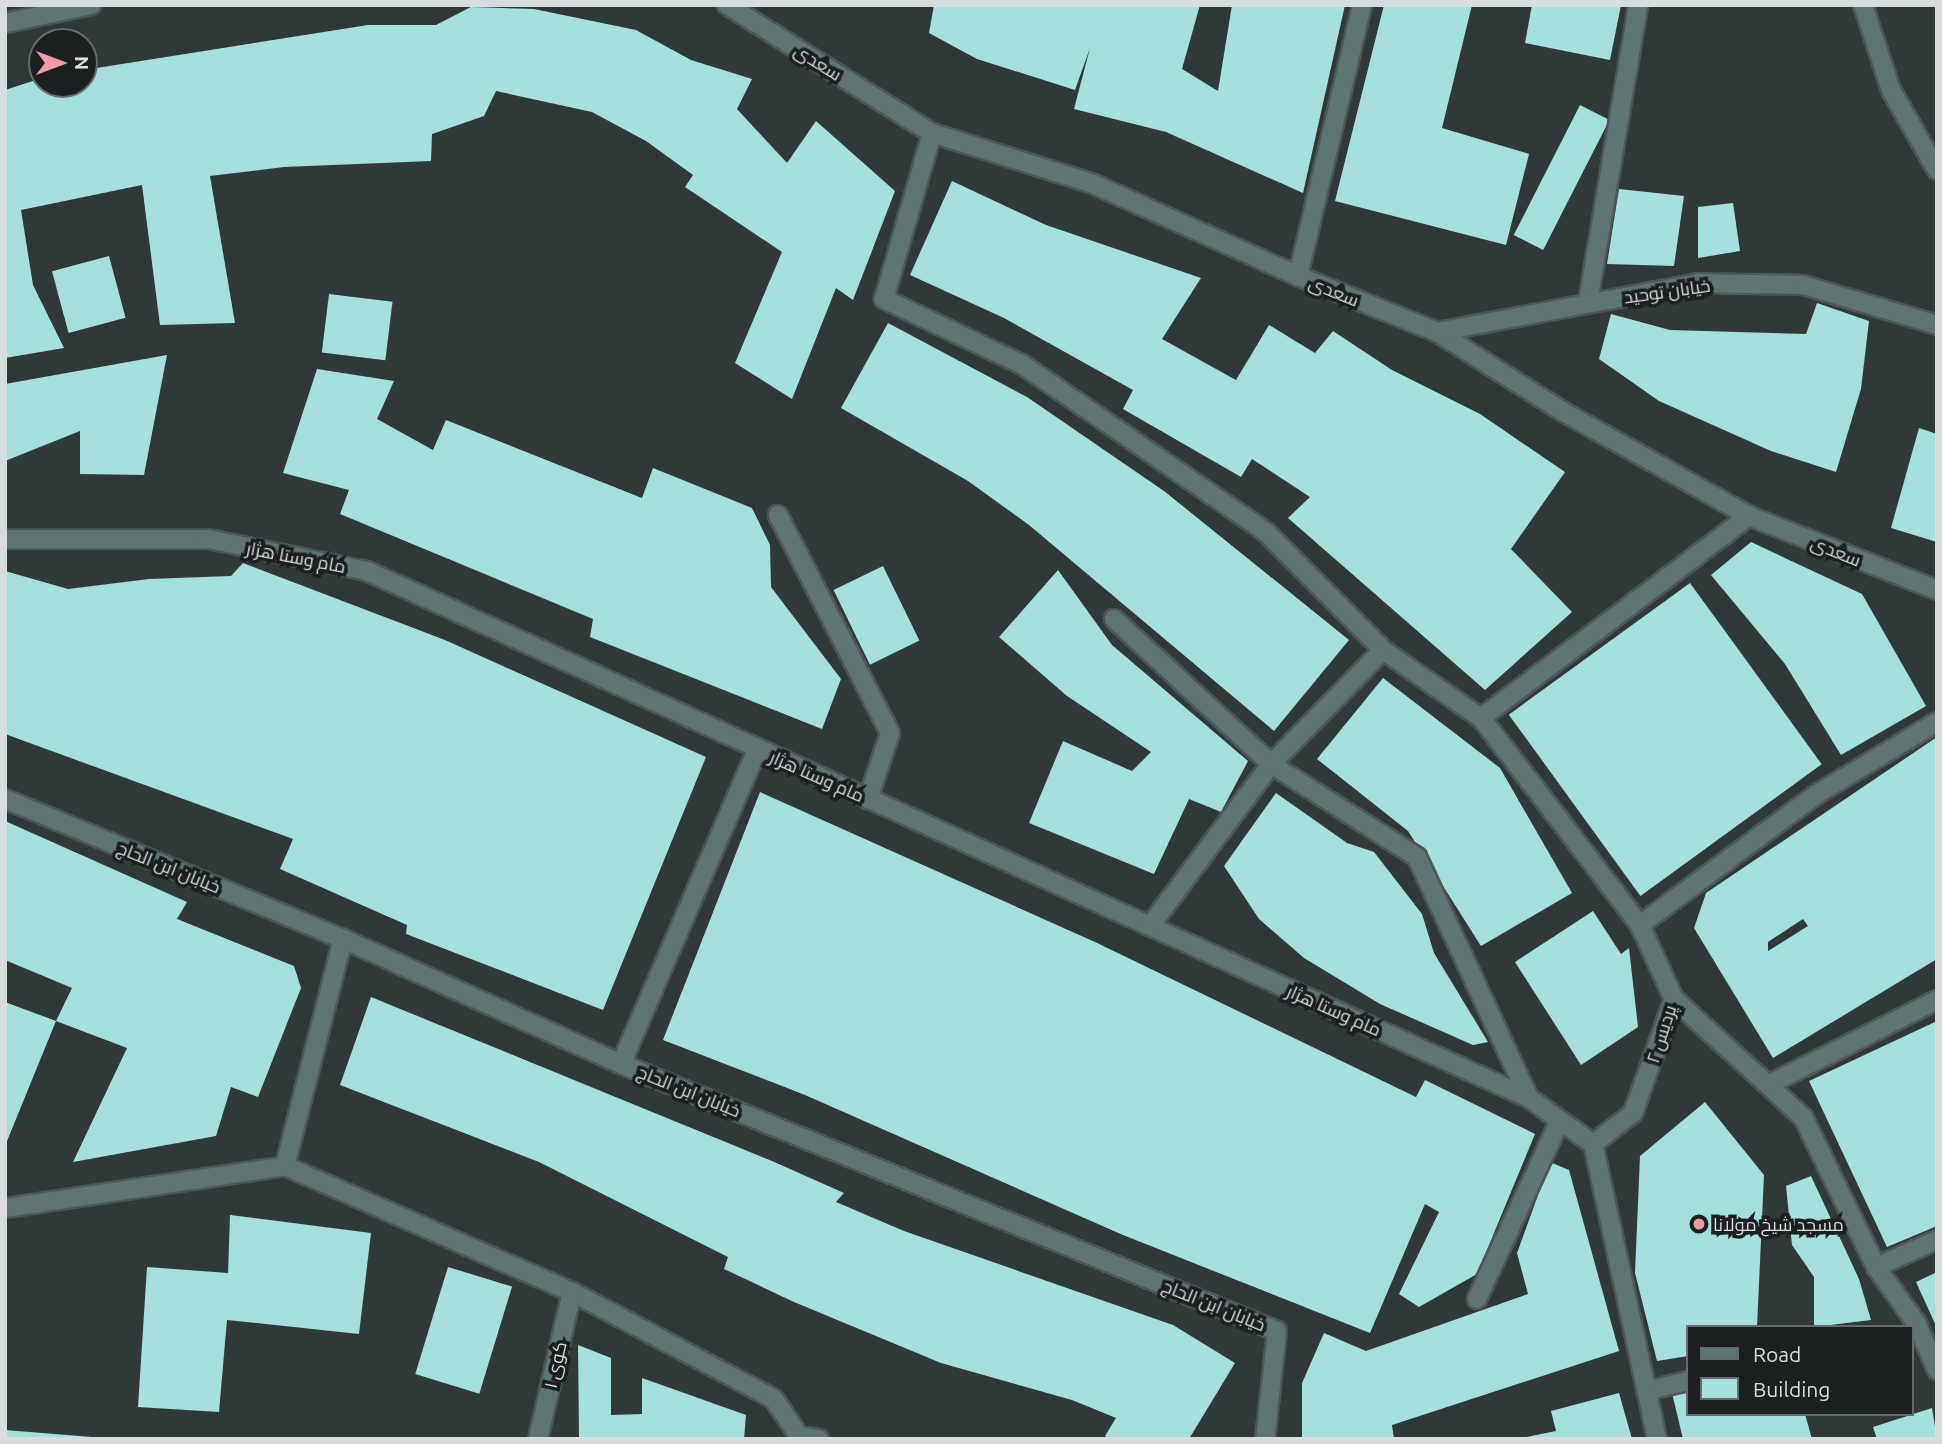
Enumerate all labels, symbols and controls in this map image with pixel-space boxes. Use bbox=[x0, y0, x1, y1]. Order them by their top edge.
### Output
north arrow bbox=[28, 28, 98, 98]
street label: سعدی bbox=[790, 39, 846, 85]
text: N bbox=[71, 56, 93, 70]
street label: سعدی bbox=[1306, 271, 1362, 311]
street label: خیابان توحید bbox=[1622, 274, 1712, 308]
street label: سعدی bbox=[1808, 531, 1864, 571]
street label: مام وستا هژار bbox=[244, 537, 348, 577]
street label: مام وستا هژار bbox=[766, 746, 868, 806]
street label: خیابان ابن الحاج bbox=[114, 836, 224, 898]
street label: مام وستا هژار bbox=[1283, 980, 1385, 1040]
street label: پردیس ۲ bbox=[1641, 1002, 1681, 1066]
street label: خیابان ابن الحاج bbox=[634, 1060, 744, 1122]
place label: مسجد شیخ مولانا bbox=[1713, 1213, 1844, 1235]
marker: مسجد شیخ مولانا bbox=[1691, 1216, 1707, 1232]
street label: خیابان ابن الحاج bbox=[1159, 1274, 1269, 1336]
legend bbox=[1686, 1325, 1914, 1416]
street label: کوی ۱ bbox=[539, 1339, 571, 1391]
text: Road bbox=[1753, 1342, 1801, 1366]
text: Building bbox=[1753, 1377, 1830, 1401]

